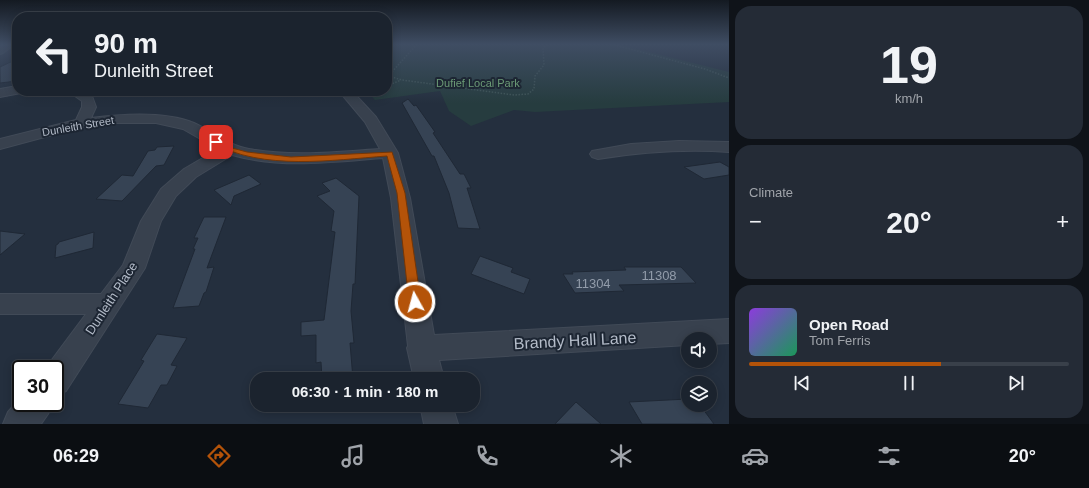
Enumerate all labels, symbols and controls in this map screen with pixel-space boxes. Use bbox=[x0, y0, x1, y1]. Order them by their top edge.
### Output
icon: left bbox=[28, 28, 80, 80]
text: 90 m bbox=[94, 28, 158, 59]
text: 19 bbox=[880, 36, 938, 94]
text: Dunleith Street bbox=[94, 61, 213, 81]
park label: Dufief Local Park bbox=[436, 77, 520, 89]
text: km/h bbox=[895, 91, 923, 106]
street label: Dunleith Street bbox=[41, 114, 115, 138]
pin bbox=[199, 125, 233, 159]
icon: arrive bbox=[205, 131, 227, 153]
text: Climate bbox=[749, 185, 793, 200]
text: 20° bbox=[886, 206, 932, 239]
text: − bbox=[749, 209, 762, 234]
text: + bbox=[1056, 209, 1069, 234]
street label: Dunleith Place bbox=[82, 259, 141, 338]
house number: 11308 bbox=[641, 268, 677, 283]
house number: 11304 bbox=[575, 276, 611, 291]
position arrow bbox=[394, 281, 436, 323]
text: Open Road bbox=[809, 316, 889, 333]
street label: Brandy Hall Lane bbox=[513, 329, 637, 352]
map controls bbox=[681, 332, 717, 412]
button: sound bbox=[681, 332, 717, 368]
text: Tom Ferris bbox=[809, 333, 870, 348]
speed limit sign: 30 bbox=[12, 360, 64, 412]
icon: previous bbox=[791, 372, 813, 394]
icon: pause bbox=[898, 372, 920, 394]
icon: next bbox=[1005, 372, 1027, 394]
button: layers bbox=[681, 376, 717, 412]
text: 06:30 · 1 min · 180 m bbox=[292, 383, 438, 400]
icon: directions bbox=[205, 442, 233, 470]
icon: music bbox=[339, 442, 367, 470]
icon: phone bbox=[473, 442, 501, 470]
icon: climate bbox=[607, 442, 635, 470]
icon: car bbox=[741, 442, 769, 470]
icon: filters bbox=[875, 442, 903, 470]
text: 06:29 bbox=[53, 446, 99, 466]
text: 20° bbox=[1009, 446, 1036, 466]

